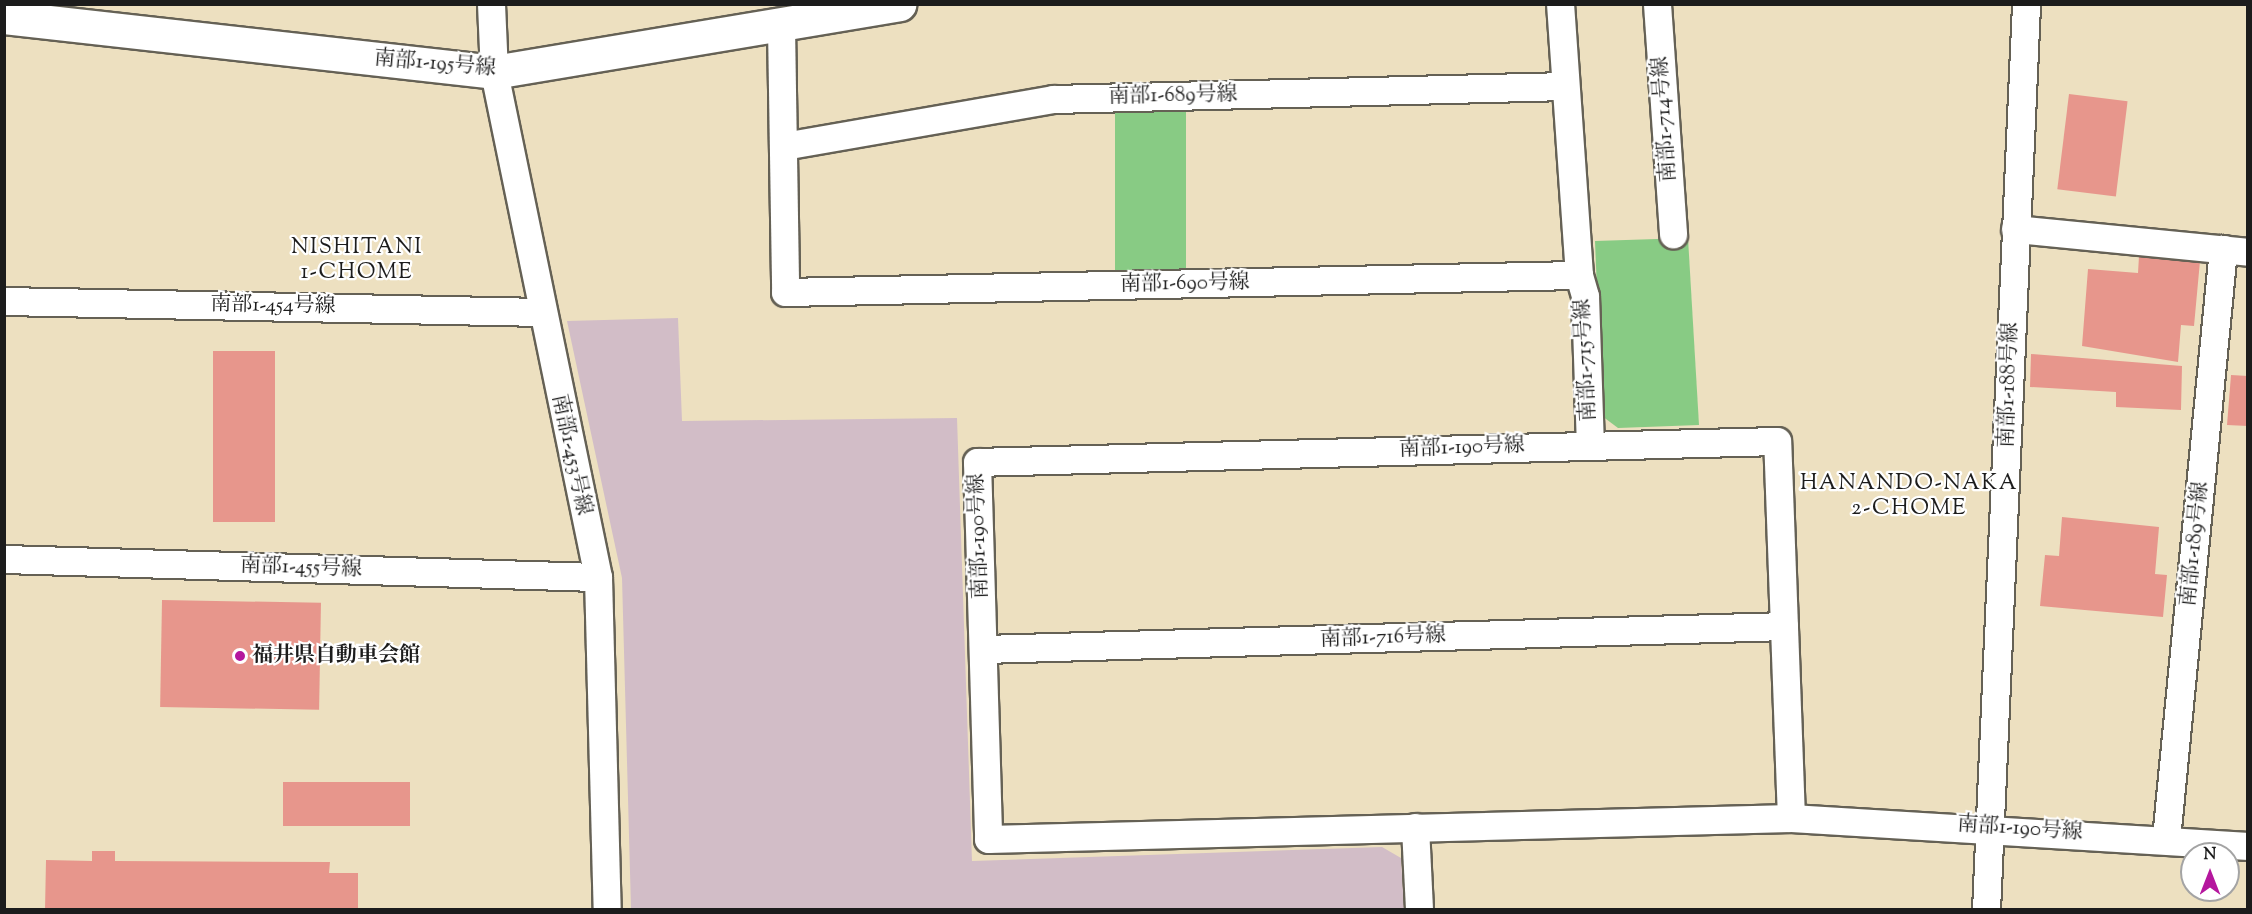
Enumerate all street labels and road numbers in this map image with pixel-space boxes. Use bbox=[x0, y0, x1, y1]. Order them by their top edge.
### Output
street label: 南部1-195号線 bbox=[373, 46, 497, 82]
street label: 南部1-714号線 bbox=[1648, 55, 1682, 183]
street label: 南部1-689号線 bbox=[1108, 82, 1238, 110]
street label: 南部1-690号線 bbox=[1120, 270, 1250, 298]
street label: 南部1-454号線 bbox=[210, 292, 336, 320]
street label: 南部1-715号線 bbox=[1570, 298, 1602, 422]
street label: 南部1-188号線 bbox=[1994, 321, 2024, 449]
street label: 南部1-453号線 bbox=[546, 392, 596, 518]
street label: 南部1-190号線 bbox=[1398, 433, 1526, 463]
street label: 南部1-190号線 bbox=[964, 472, 994, 600]
street label: 南部1-189号線 bbox=[2176, 480, 2214, 608]
street label: 南部1-455号線 bbox=[239, 553, 363, 583]
street label: 南部1-716号線 bbox=[1319, 623, 1447, 653]
street label: 南部1-190号線 bbox=[1956, 812, 2084, 846]

